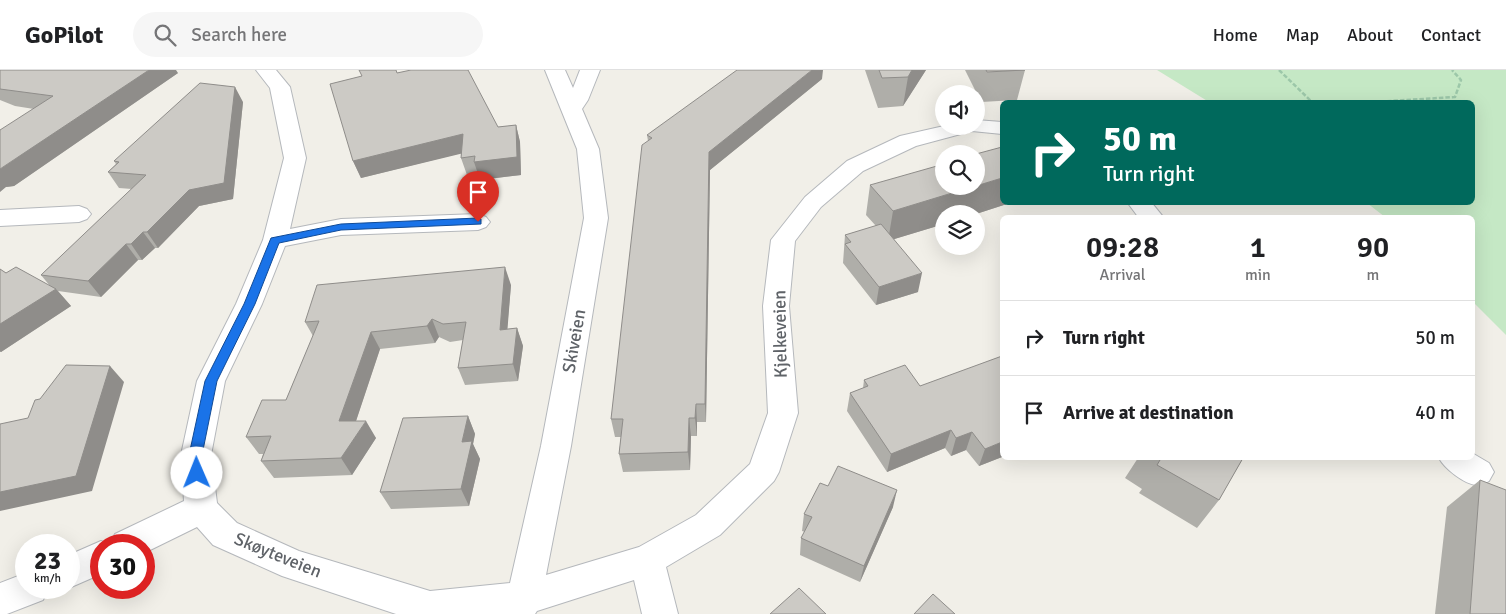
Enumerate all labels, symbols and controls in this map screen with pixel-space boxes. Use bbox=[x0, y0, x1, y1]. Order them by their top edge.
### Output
search box bbox=[133, 12, 483, 57]
text: GoPilot bbox=[25, 20, 103, 50]
icon: search bbox=[151, 21, 179, 49]
text: Search here bbox=[191, 23, 287, 47]
text: Home bbox=[1213, 24, 1258, 46]
text: Map bbox=[1286, 24, 1319, 46]
text: About bbox=[1347, 24, 1393, 46]
text: Contact bbox=[1421, 24, 1481, 46]
map controls bbox=[935, 85, 985, 255]
button: sound bbox=[935, 85, 985, 135]
text: 50 m bbox=[1103, 117, 1177, 160]
icon: right bbox=[1020, 120, 1085, 185]
button: search bbox=[935, 145, 985, 195]
text: Turn right bbox=[1103, 160, 1195, 187]
pin bbox=[457, 171, 499, 222]
icon: arrive bbox=[464, 178, 492, 206]
button: layers bbox=[935, 205, 985, 255]
text: 09:28 bbox=[1086, 229, 1159, 266]
text: 1 bbox=[1250, 229, 1266, 266]
text: 90 bbox=[1357, 229, 1389, 266]
text: Arrival bbox=[1099, 265, 1146, 285]
text: min bbox=[1245, 265, 1271, 285]
text: m bbox=[1367, 265, 1379, 285]
street label: Kjelkeveien bbox=[768, 290, 792, 378]
street label: Skiveien bbox=[558, 307, 590, 375]
icon: right bbox=[1020, 324, 1048, 352]
text: Turn right bbox=[1063, 326, 1145, 350]
text: 50 m bbox=[1415, 326, 1455, 350]
icon: arrive bbox=[1020, 399, 1048, 427]
text: Arrive at destination bbox=[1063, 401, 1234, 425]
text: 40 m bbox=[1415, 401, 1455, 425]
position arrow bbox=[170, 446, 222, 498]
street label: Skøyteveien bbox=[231, 528, 325, 582]
speed limit sign: 30 bbox=[90, 534, 155, 599]
text: 23 bbox=[34, 545, 61, 576]
text: km/h bbox=[34, 571, 61, 586]

